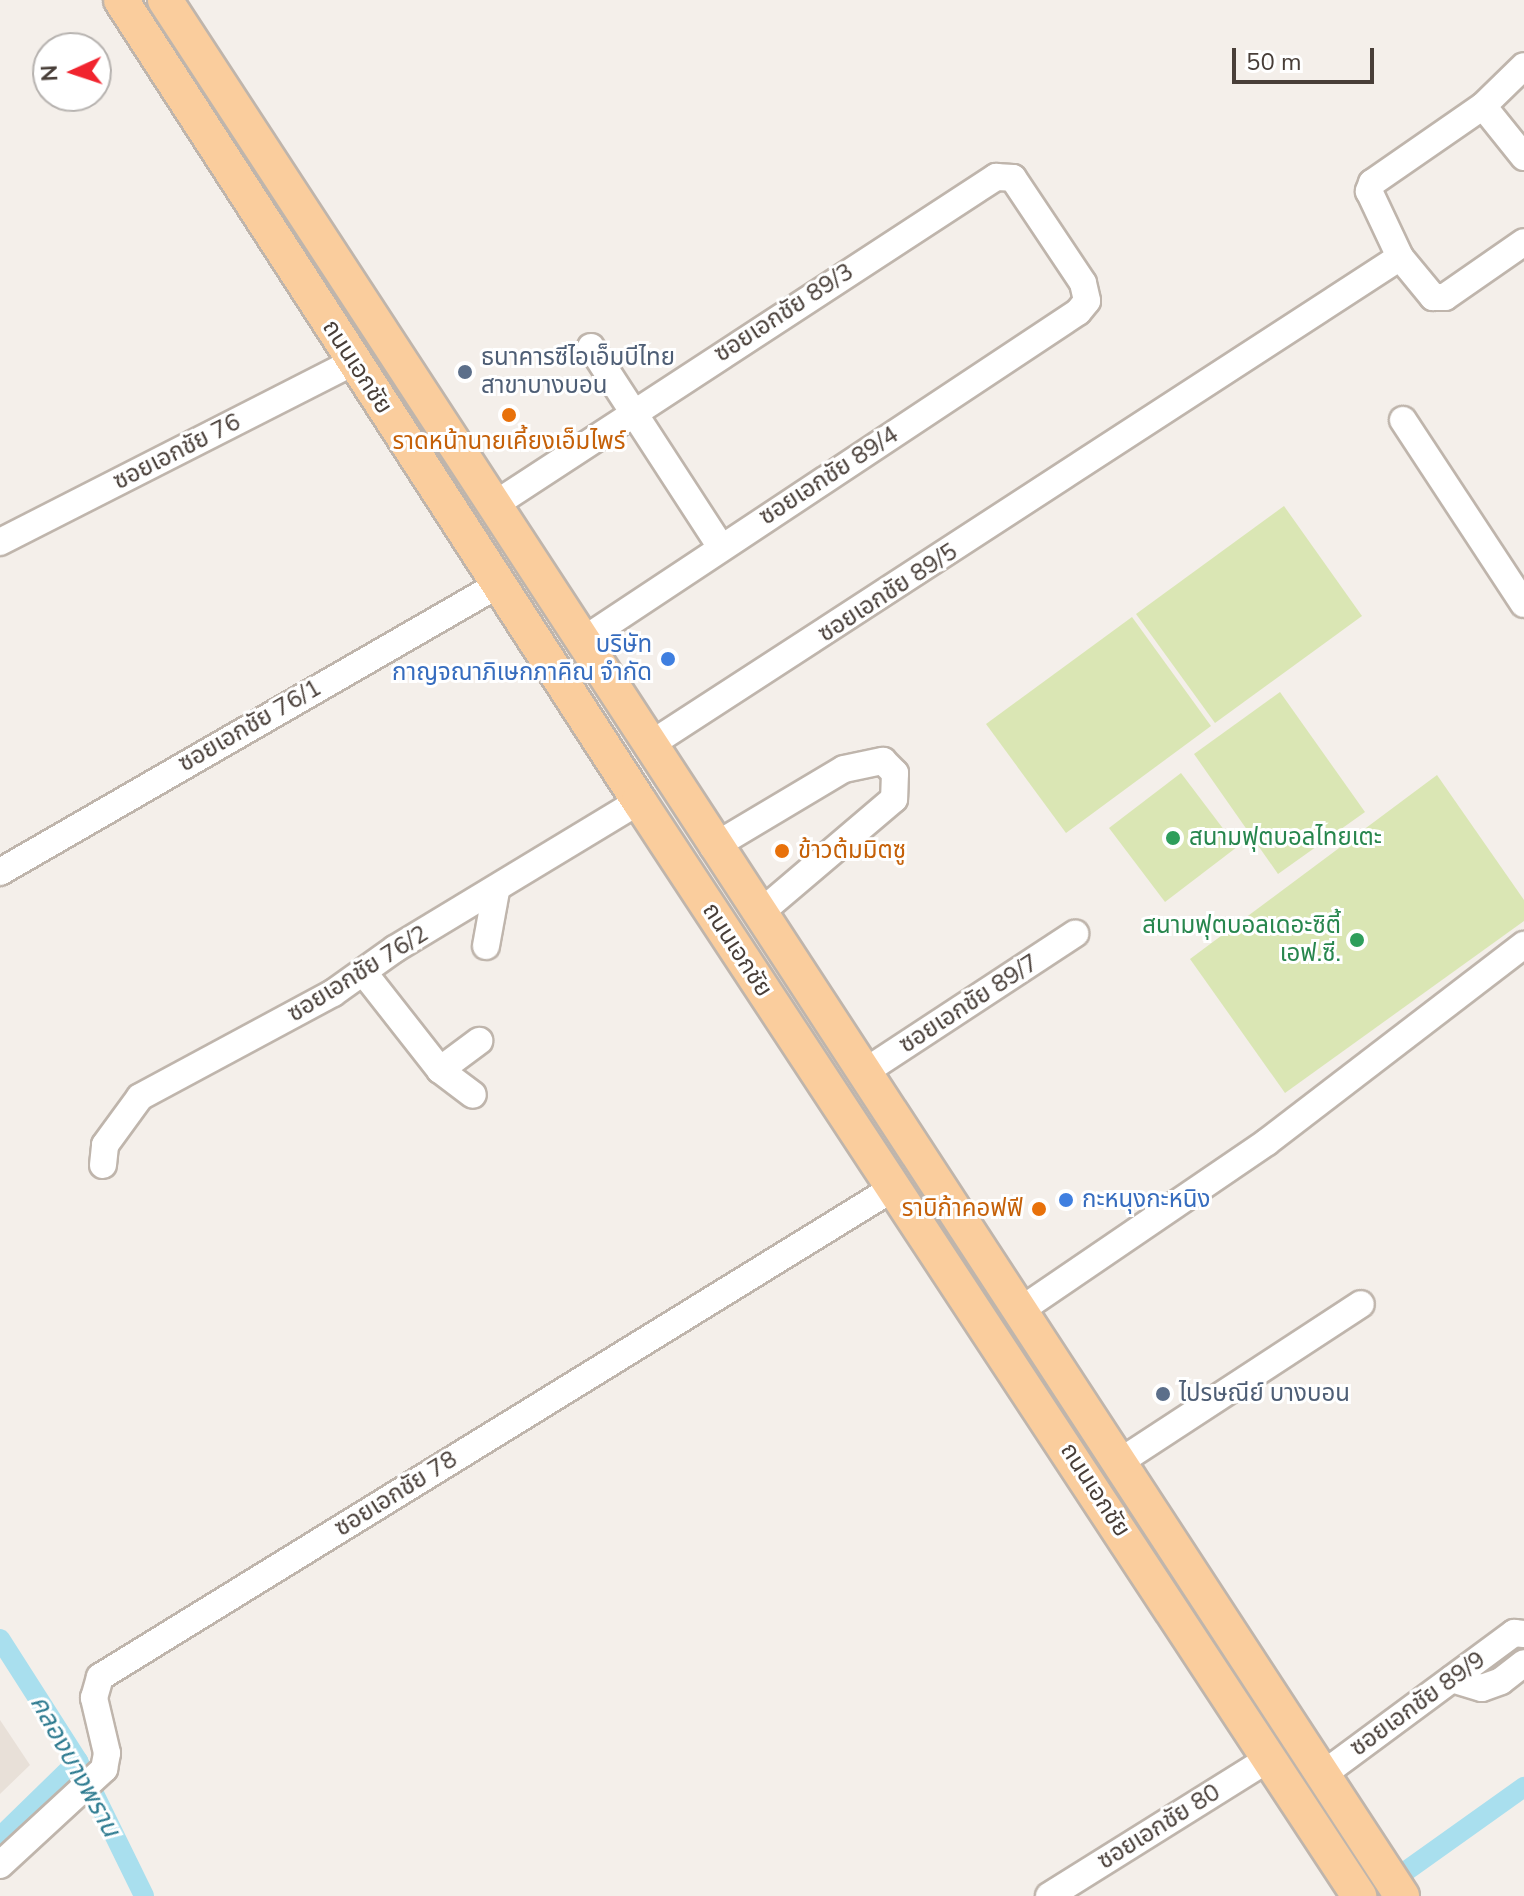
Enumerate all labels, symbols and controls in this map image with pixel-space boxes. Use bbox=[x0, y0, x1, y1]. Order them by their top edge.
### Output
north arrow bbox=[32, 32, 112, 112]
scale bar bbox=[1236, 32, 1378, 82]
text: 50 m bbox=[1246, 46, 1302, 78]
text: N bbox=[35, 64, 65, 82]
street label: ซอยเอกชัย 89/3 bbox=[709, 257, 859, 369]
street label: ถนนเอกชัย bbox=[316, 315, 398, 419]
place label: ธนาคารซีไอเอ็มบีไทย สาขาบางบอน bbox=[481, 344, 675, 400]
marker: ธนาคารซีไอเอ็มบีไทย สาขาบางบอน bbox=[456, 363, 474, 381]
marker: ราดหน้านายเคี้ยงเอ็มไพร์ bbox=[500, 406, 518, 424]
street label: ซอยเอกชัย 76 bbox=[109, 408, 245, 496]
street label: ซอยเอกชัย 89/4 bbox=[754, 420, 904, 532]
place label: ราดหน้านายเคี้ยงเอ็มไพร์ bbox=[393, 428, 625, 456]
street label: ซอยเอกชัย 89/5 bbox=[813, 537, 963, 649]
place label: บริษัท กาญจณาภิเษกภาคิณ จำกัด bbox=[392, 631, 652, 687]
marker: บริษัท กาญจณาภิเษกภาคิณ จำกัด bbox=[659, 650, 677, 668]
street label: ซอยเอกชัย 76/1 bbox=[174, 674, 326, 778]
place label: สนามฟุตบอลไทยเตะ bbox=[1189, 824, 1382, 852]
marker: สนามฟุตบอลไทยเตะ bbox=[1164, 829, 1182, 847]
place label: ข้าวต้มมิตซู bbox=[798, 837, 906, 865]
marker: ข้าวต้มมิตซู bbox=[773, 842, 791, 860]
street label: ถนนเอกชัย bbox=[696, 898, 778, 1002]
place label: สนามฟุตบอลเดอะซิตี้ เอฟ.ซี. bbox=[1142, 912, 1341, 968]
street label: ซอยเอกชัย 76/2 bbox=[283, 919, 433, 1029]
marker: สนามฟุตบอลเดอะซิตี้ เอฟ.ซี. bbox=[1348, 931, 1366, 949]
street label: ซอยเอกชัย 89/7 bbox=[894, 948, 1044, 1060]
place label: กะหนุงกะหนิง bbox=[1082, 1186, 1210, 1214]
marker: กะหนุงกะหนิง bbox=[1057, 1191, 1075, 1209]
place label: ราบิก้าคอฟฟี bbox=[902, 1195, 1023, 1223]
marker: ราบิก้าคอฟฟี bbox=[1030, 1200, 1048, 1218]
place label: ไปรษณีย์ บางบอน bbox=[1179, 1380, 1350, 1408]
marker: ไปรษณีย์ บางบอน bbox=[1154, 1385, 1172, 1403]
street label: ถนนเอกชัย bbox=[1054, 1438, 1136, 1542]
street label: ซอยเอกชัย 78 bbox=[330, 1445, 462, 1543]
street label: ซอยเอกชัย 89/9 bbox=[1345, 1645, 1491, 1763]
water label: คลองบางพราน bbox=[23, 1690, 127, 1842]
street label: ซอยเอกชัย 80 bbox=[1093, 1778, 1225, 1876]

